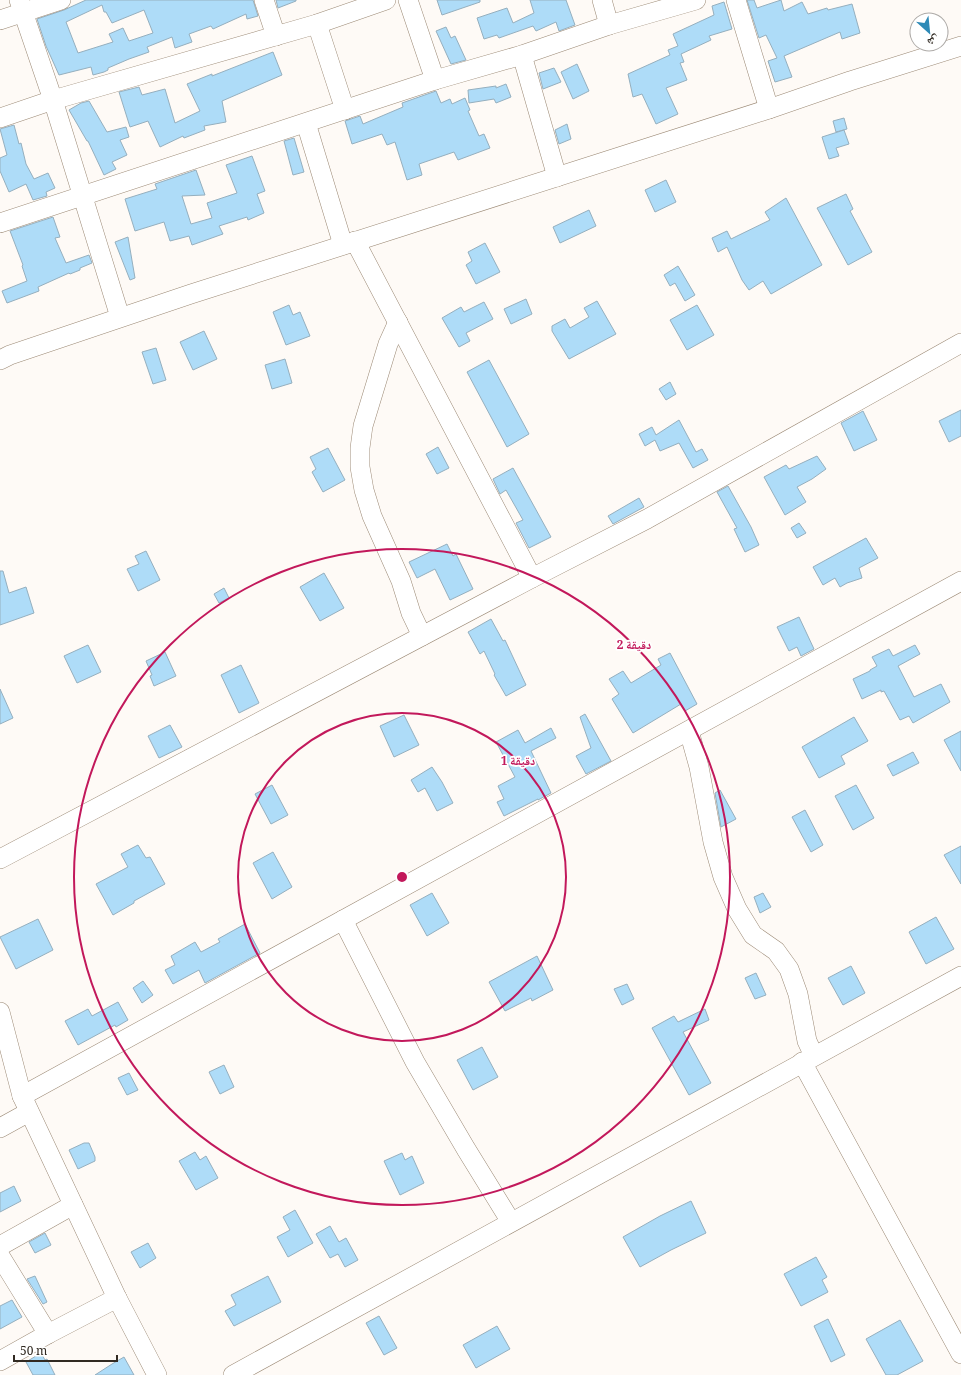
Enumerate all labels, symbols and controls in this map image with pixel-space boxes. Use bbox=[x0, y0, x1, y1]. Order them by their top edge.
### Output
north arrow bbox=[909, 12, 949, 52]
text: ش bbox=[923, 28, 942, 51]
text: 2 دقيقة bbox=[617, 636, 651, 657]
text: 1 دقيقة bbox=[501, 752, 535, 773]
centre of rings bbox=[395, 870, 409, 884]
scale bar bbox=[14, 1337, 117, 1363]
text: 50 m bbox=[20, 1342, 47, 1363]

